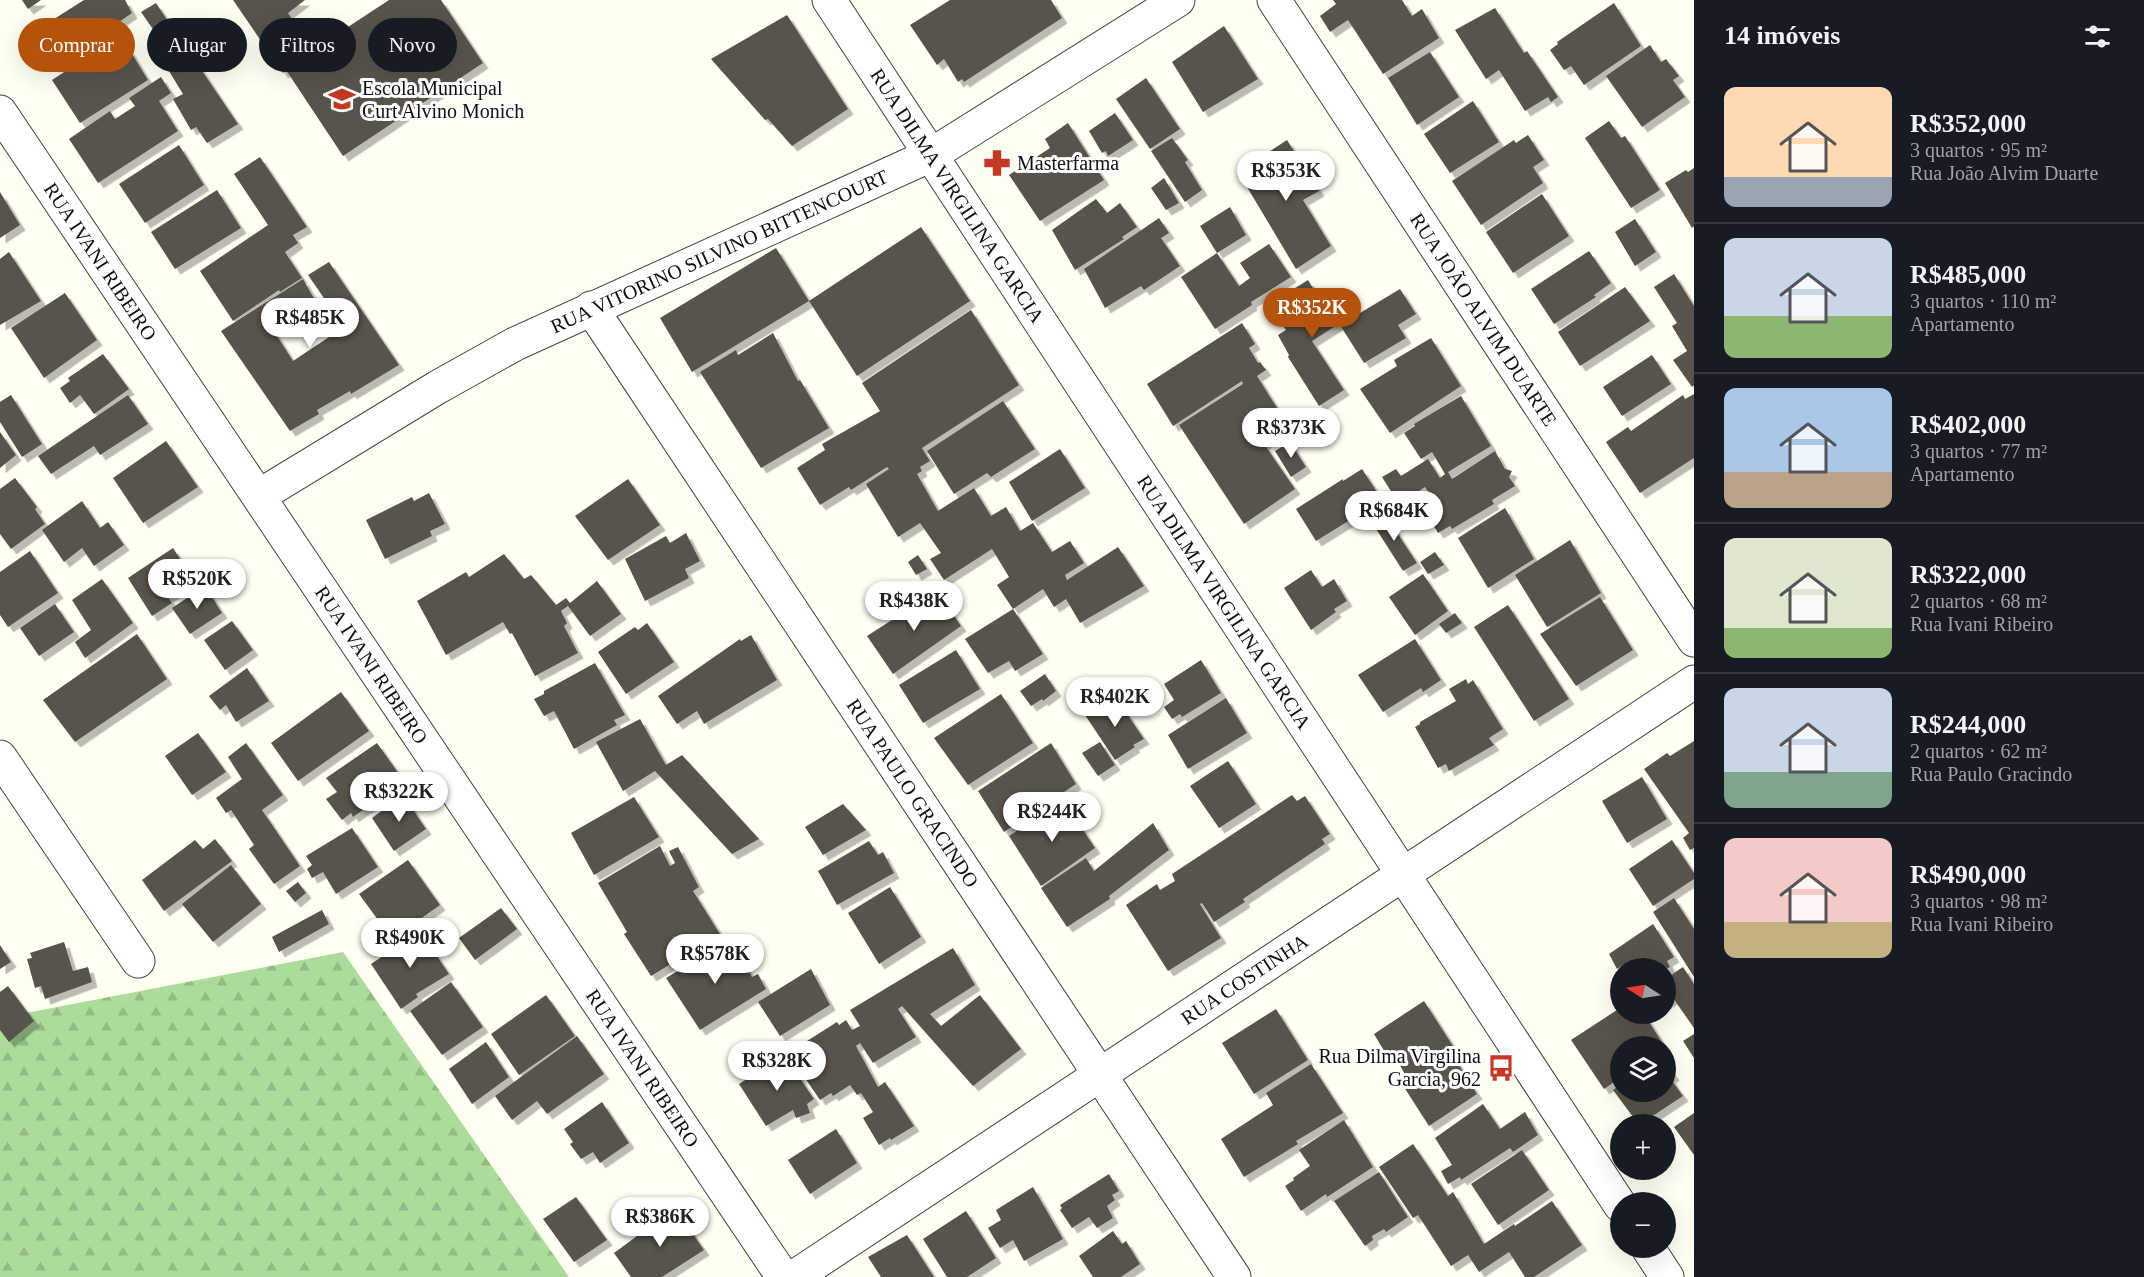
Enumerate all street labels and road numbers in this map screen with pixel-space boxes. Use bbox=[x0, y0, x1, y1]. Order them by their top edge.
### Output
street label: RUA DILMA VIRGILINA GARCIA bbox=[866, 64, 1049, 327]
street label: RUA VITORINO SILVINO BITTENCOURT bbox=[547, 165, 891, 337]
street label: RUA IVANI RIBEIRO bbox=[40, 178, 161, 344]
street label: RUA JOÃO ALVIM DUARTE bbox=[1406, 209, 1561, 430]
street label: RUA DILMA VIRGILINA GARCIA bbox=[1133, 471, 1316, 733]
street label: RUA IVANI RIBEIRO bbox=[311, 582, 432, 748]
street label: RUA PAULO GRACINDO bbox=[842, 695, 983, 891]
street label: RUA COSTINHA bbox=[1177, 929, 1312, 1029]
street label: RUA IVANI RIBEIRO bbox=[582, 985, 703, 1151]

